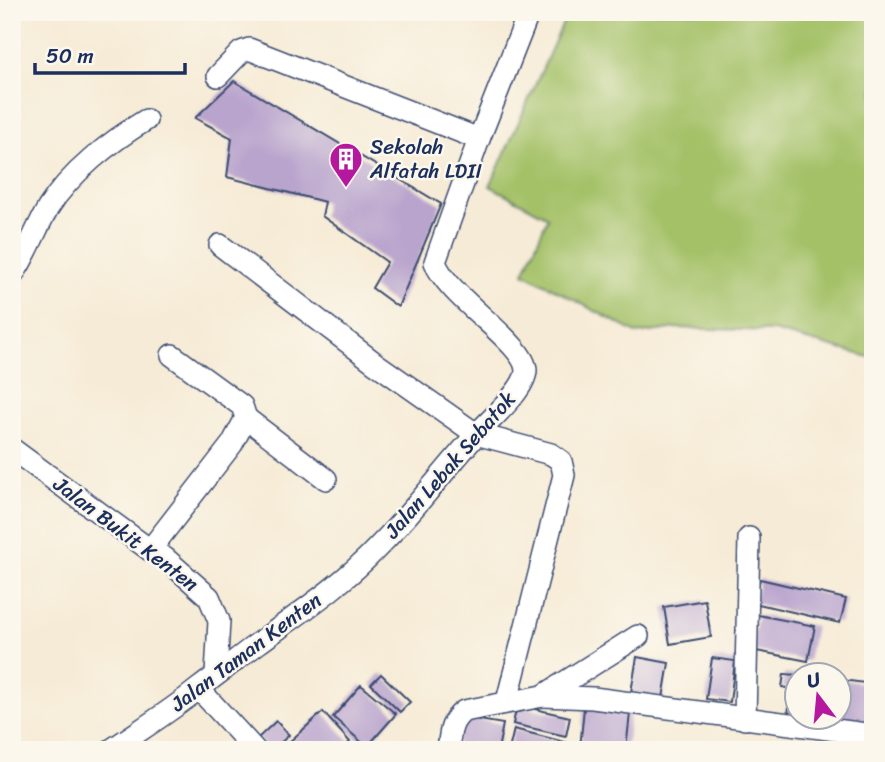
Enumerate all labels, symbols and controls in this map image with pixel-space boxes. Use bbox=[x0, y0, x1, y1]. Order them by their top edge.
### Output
scale bar bbox=[35, 32, 186, 76]
text: 50 m bbox=[46, 37, 94, 75]
place label: Sekolah Alfatah LDII bbox=[369, 128, 482, 190]
building icon: Sekolah Alfatah LDII bbox=[327, 140, 365, 189]
street label: Jalan Lebak Sebatok bbox=[374, 382, 526, 548]
street label: Jalan Bukit Kenten bbox=[44, 466, 207, 602]
street label: Jalan Taman Kenten bbox=[161, 582, 330, 722]
north arrow bbox=[784, 660, 854, 730]
text: U bbox=[803, 662, 825, 698]

